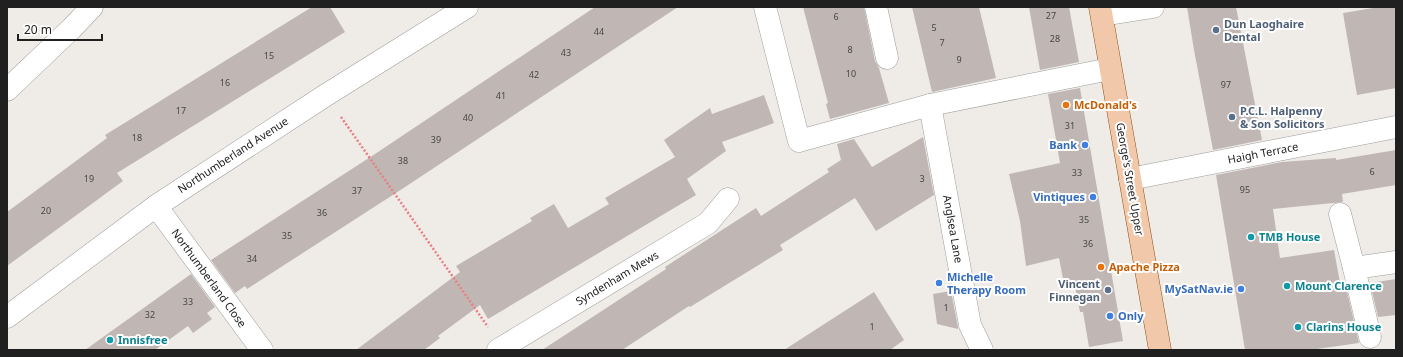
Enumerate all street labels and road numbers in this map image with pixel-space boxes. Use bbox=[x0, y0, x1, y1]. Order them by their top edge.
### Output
street label: Northumberland Avenue bbox=[175, 113, 291, 196]
street label: George's Street Upper bbox=[1113, 121, 1148, 237]
street label: Haigh Terrace bbox=[1226, 138, 1300, 167]
street label: Anglsea Lane bbox=[940, 194, 967, 264]
street label: Northumberland Close bbox=[169, 225, 250, 330]
street label: Syndenham Mews bbox=[572, 247, 661, 308]

